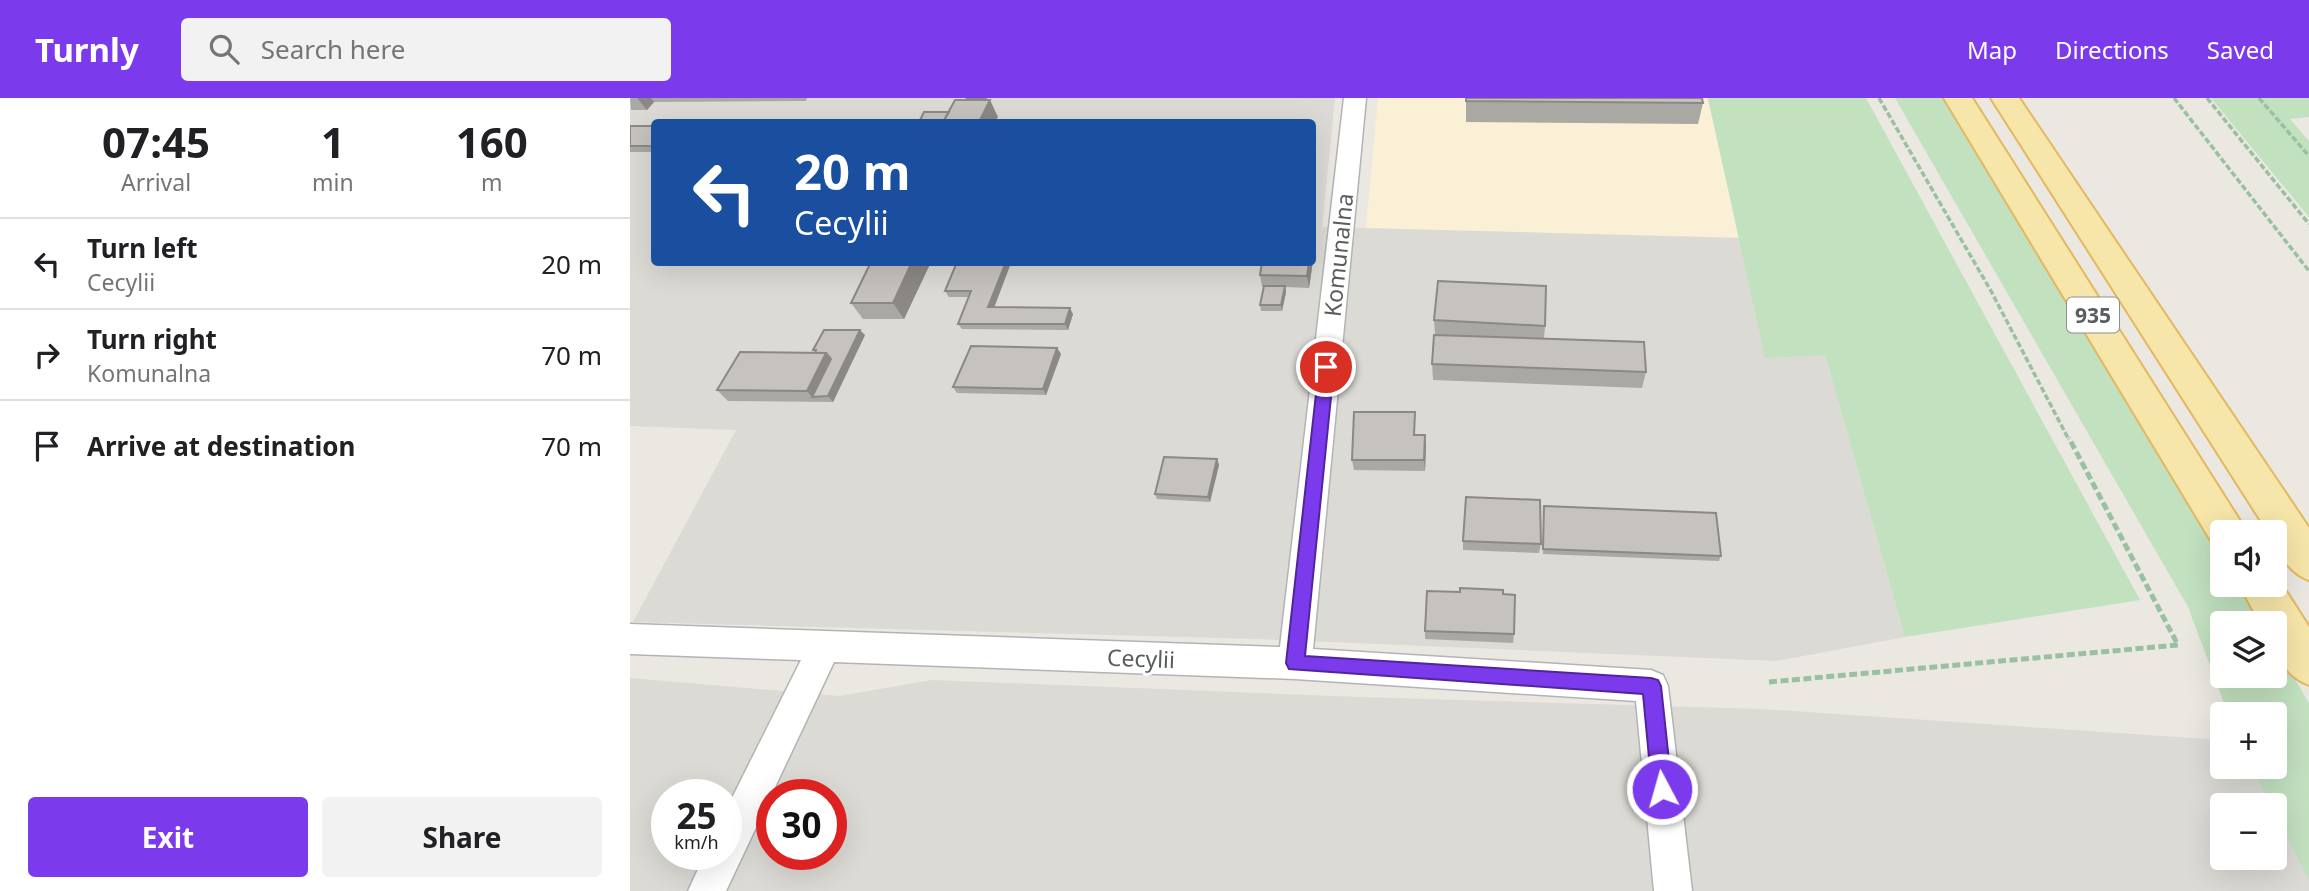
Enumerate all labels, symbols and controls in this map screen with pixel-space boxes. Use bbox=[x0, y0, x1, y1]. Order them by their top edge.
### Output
search box bbox=[181, 18, 671, 81]
text: Turnly bbox=[35, 27, 139, 72]
icon: search bbox=[205, 30, 243, 68]
text: Search here bbox=[261, 31, 405, 67]
text: Map bbox=[1967, 33, 2017, 66]
text: Directions bbox=[2055, 33, 2169, 66]
text: Saved bbox=[2207, 33, 2274, 66]
text: 07:45 bbox=[102, 113, 210, 170]
text: 1 bbox=[321, 113, 345, 170]
text: 160 bbox=[456, 113, 528, 170]
text: 20 m bbox=[794, 138, 911, 204]
icon: left bbox=[679, 147, 770, 238]
text: Arrival bbox=[121, 166, 191, 198]
text: min bbox=[312, 166, 354, 198]
text: m bbox=[481, 166, 503, 198]
street label: Komunalna bbox=[1316, 192, 1360, 318]
text: Cecylii bbox=[794, 201, 889, 244]
text: Turn left bbox=[87, 230, 198, 266]
icon: left bbox=[28, 245, 66, 283]
text: 20 m bbox=[541, 246, 602, 282]
text: Cecylii bbox=[87, 266, 155, 298]
road number: 935 bbox=[2067, 298, 2119, 332]
text: Turn right bbox=[87, 321, 217, 357]
icon: right bbox=[28, 336, 66, 374]
text: 70 m bbox=[541, 337, 602, 373]
pin bbox=[1296, 337, 1356, 397]
icon: arrive bbox=[1307, 348, 1345, 386]
text: Komunalna bbox=[87, 357, 211, 389]
icon: arrive bbox=[28, 427, 66, 465]
text: Arrive at destination bbox=[87, 428, 356, 464]
text: 70 m bbox=[541, 428, 602, 464]
map controls bbox=[2210, 520, 2287, 870]
button: sound bbox=[2210, 520, 2287, 597]
button: layers bbox=[2210, 611, 2287, 688]
street label: Cecylii bbox=[1106, 641, 1176, 675]
button: + bbox=[2210, 702, 2287, 779]
position arrow bbox=[1625, 752, 1699, 826]
speed limit sign: 30 bbox=[756, 779, 847, 870]
text: 25 bbox=[676, 792, 717, 839]
button: − bbox=[2210, 793, 2287, 870]
button: Exit bbox=[28, 797, 308, 877]
button: Share bbox=[322, 797, 602, 877]
text: km/h bbox=[674, 830, 719, 854]

